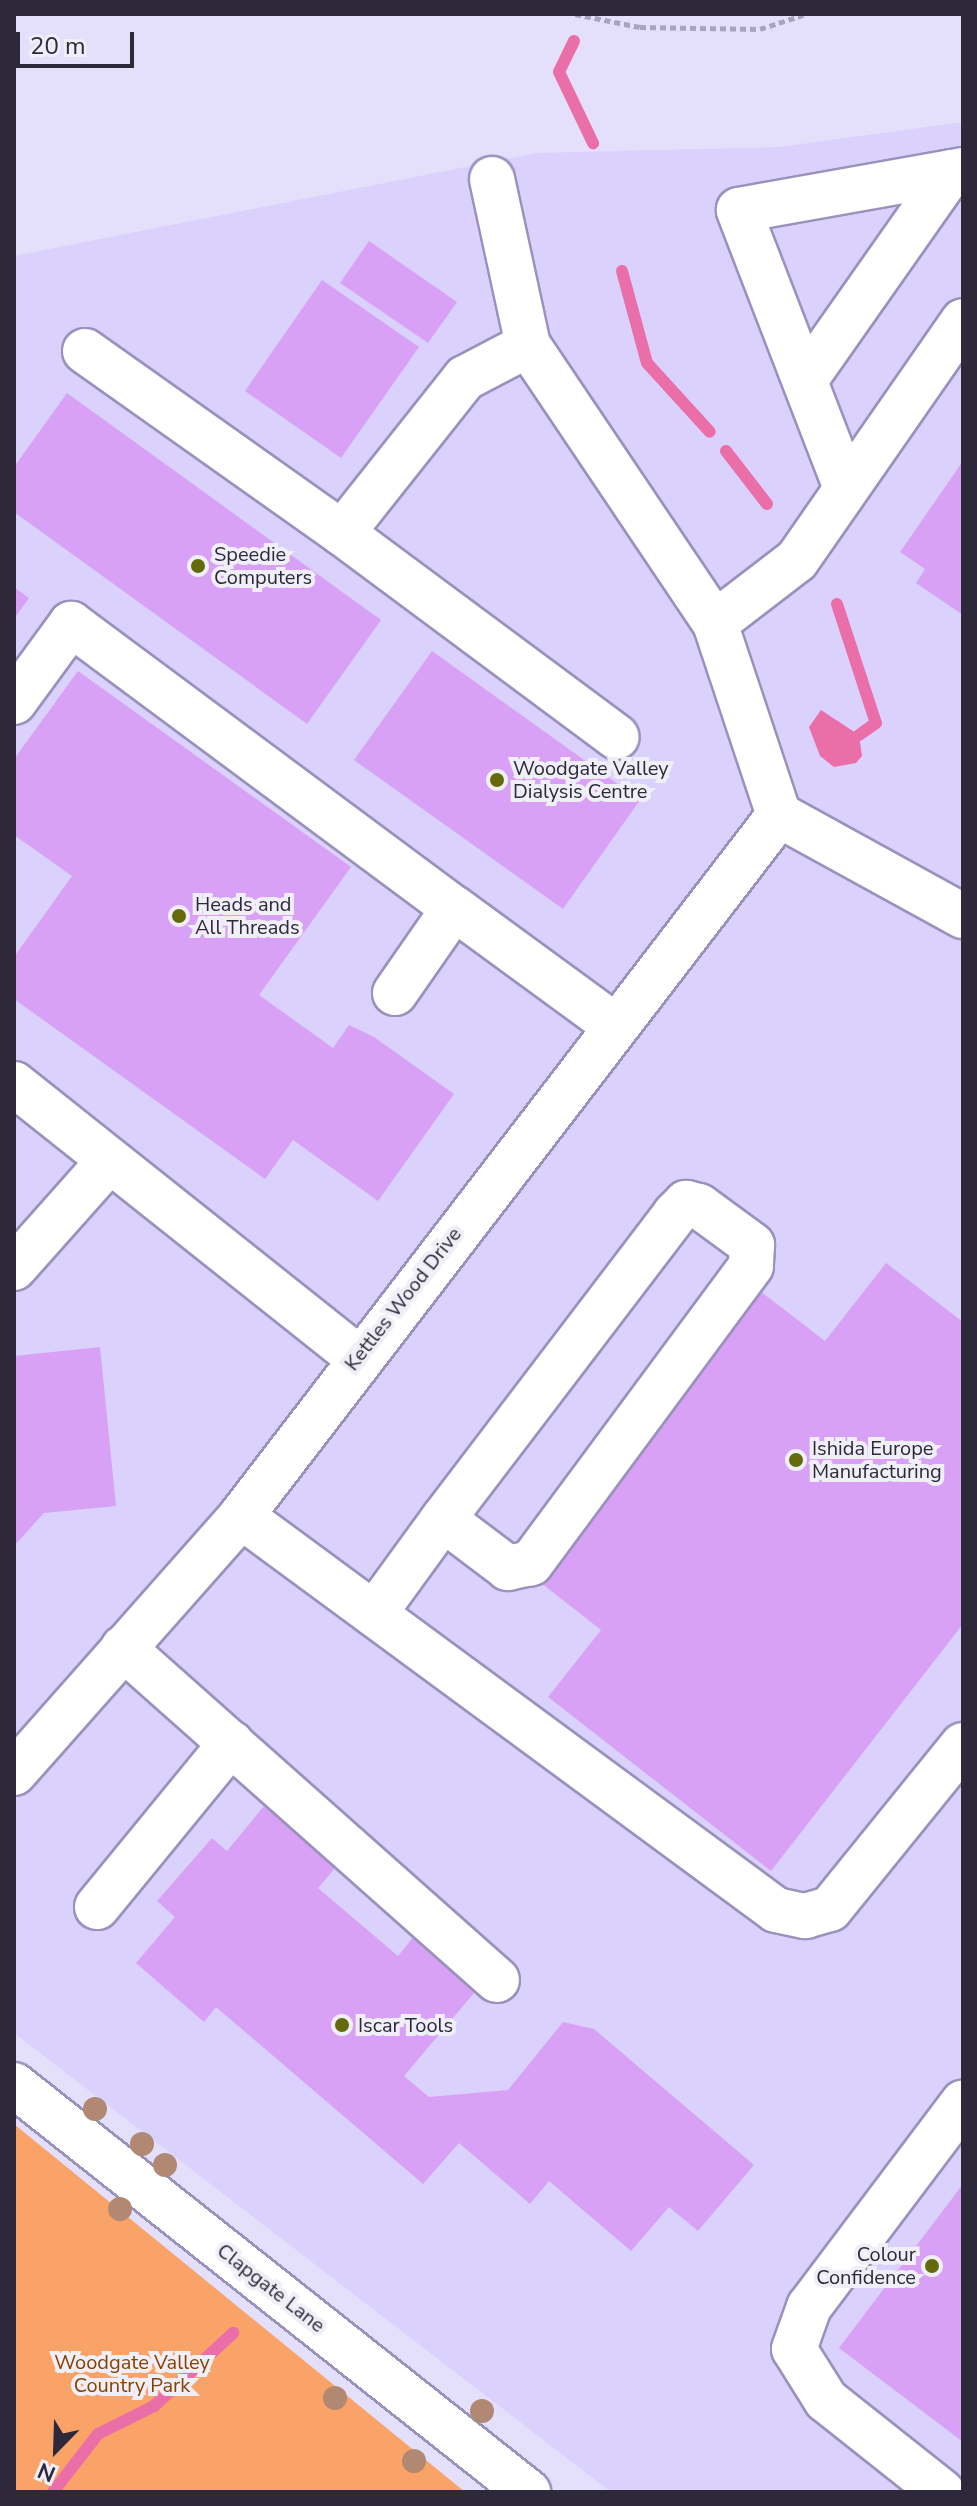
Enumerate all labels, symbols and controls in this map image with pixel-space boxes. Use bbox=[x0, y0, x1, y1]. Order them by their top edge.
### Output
scale bar bbox=[20, 16, 138, 66]
text: 20 m bbox=[30, 30, 86, 62]
place label: Speedie Computers bbox=[214, 542, 312, 589]
marker: Speedie Computers bbox=[189, 557, 207, 575]
place label: Woodgate Valley Dialysis Centre bbox=[513, 756, 669, 803]
marker: Woodgate Valley Dialysis Centre bbox=[488, 771, 506, 789]
place label: Heads and All Threads bbox=[195, 892, 300, 939]
marker: Heads and All Threads bbox=[170, 907, 188, 925]
street label: Kettles Wood Drive bbox=[340, 1223, 466, 1375]
place label: Ishida Europe Manufacturing bbox=[812, 1436, 942, 1483]
marker: Ishida Europe Manufacturing bbox=[787, 1451, 805, 1469]
place label: Iscar Tools bbox=[358, 2013, 453, 2037]
marker: Iscar Tools bbox=[333, 2016, 351, 2034]
street label: Clapgate Lane bbox=[212, 2238, 330, 2338]
place label: Colour Confidence bbox=[816, 2242, 916, 2289]
marker: Colour Confidence bbox=[923, 2257, 941, 2275]
park label: Woodgate Valley Country Park bbox=[54, 2350, 210, 2397]
north arrow bbox=[16, 2410, 96, 2490]
text: N bbox=[33, 2455, 60, 2489]

